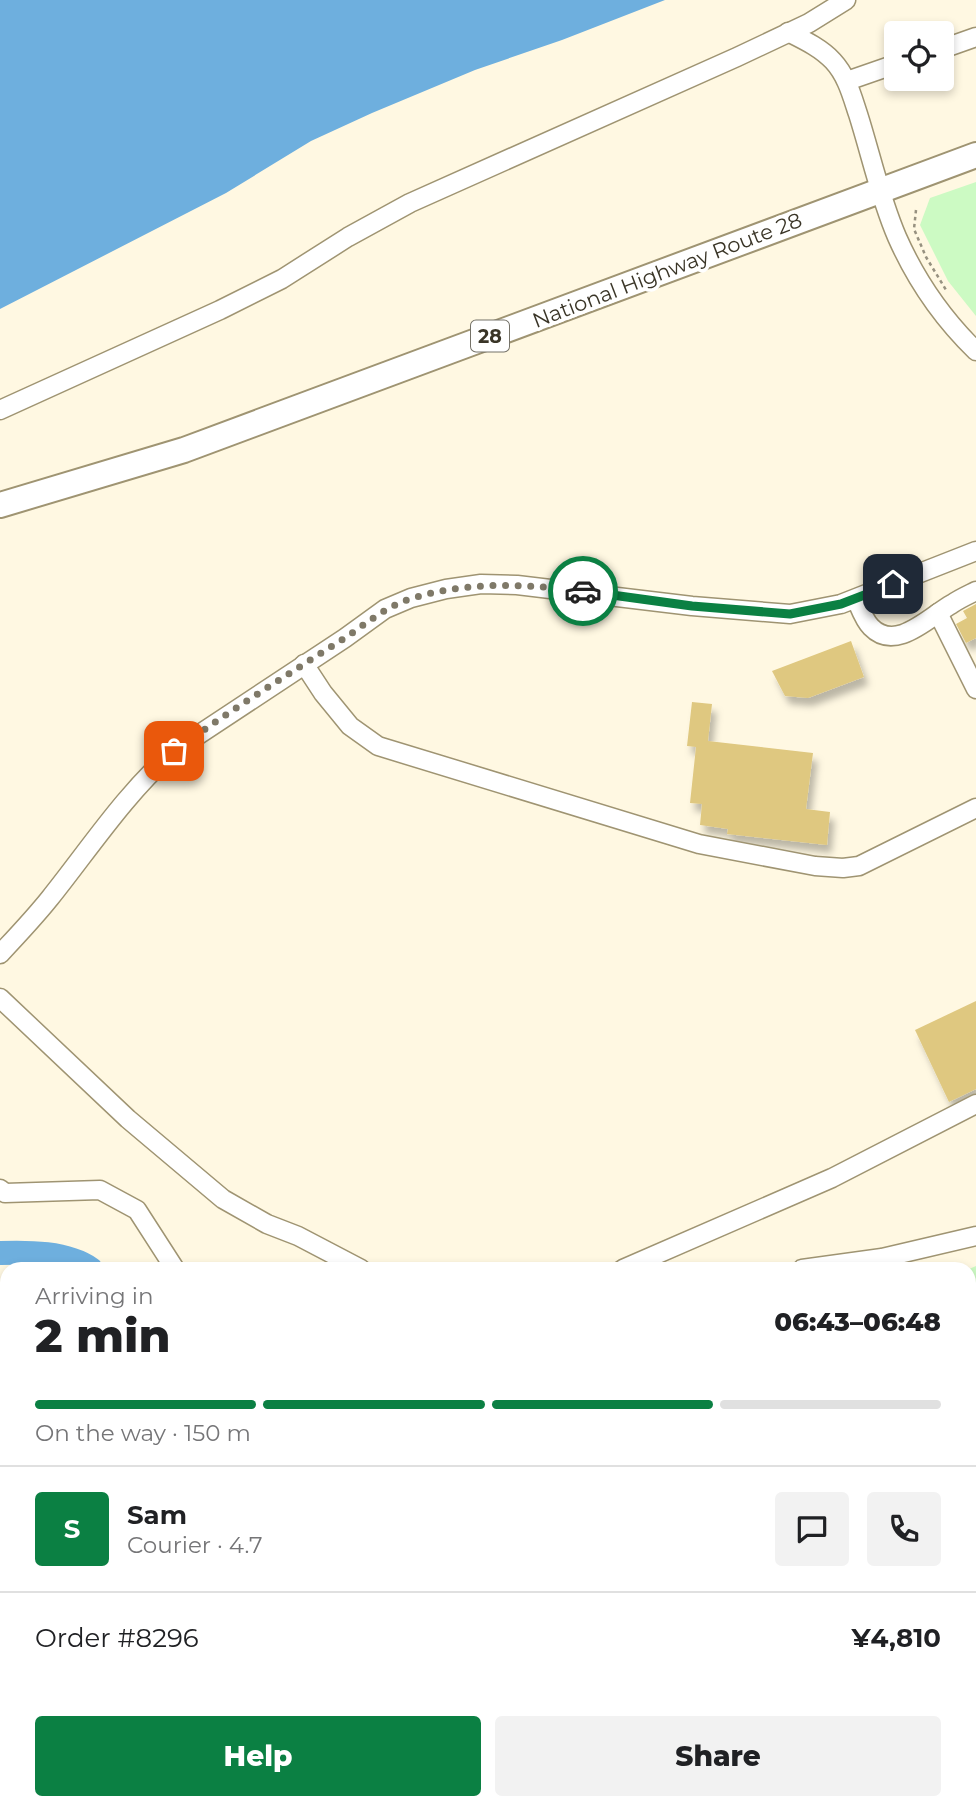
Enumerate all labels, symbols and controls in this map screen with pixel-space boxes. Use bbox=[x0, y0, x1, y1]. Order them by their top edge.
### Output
map controls bbox=[884, 21, 954, 91]
button: locate bbox=[884, 21, 954, 91]
street label: National Highway Route 28 bbox=[529, 207, 805, 333]
road number: 28 bbox=[471, 320, 509, 352]
pin bbox=[863, 554, 923, 614]
courier bbox=[548, 556, 618, 626]
icon: home bbox=[874, 565, 912, 603]
icon: car bbox=[564, 572, 602, 610]
pin bbox=[144, 721, 204, 781]
icon: bag bbox=[155, 732, 193, 770]
text: Arriving in bbox=[35, 1282, 154, 1310]
text: 06:43–06:48 bbox=[774, 1306, 941, 1338]
text: 2 min bbox=[35, 1307, 170, 1364]
text: On the way · 150 m bbox=[35, 1419, 251, 1447]
button: chat bbox=[775, 1492, 849, 1566]
button: phone bbox=[867, 1492, 941, 1566]
text: Sam bbox=[127, 1499, 187, 1531]
text: S bbox=[64, 1513, 80, 1545]
text: Courier · 4.7 bbox=[127, 1531, 263, 1559]
text: Order #8296 bbox=[35, 1622, 199, 1654]
text: ¥4,810 bbox=[852, 1622, 941, 1654]
button: Help bbox=[35, 1716, 481, 1796]
button: Share bbox=[495, 1716, 941, 1796]

